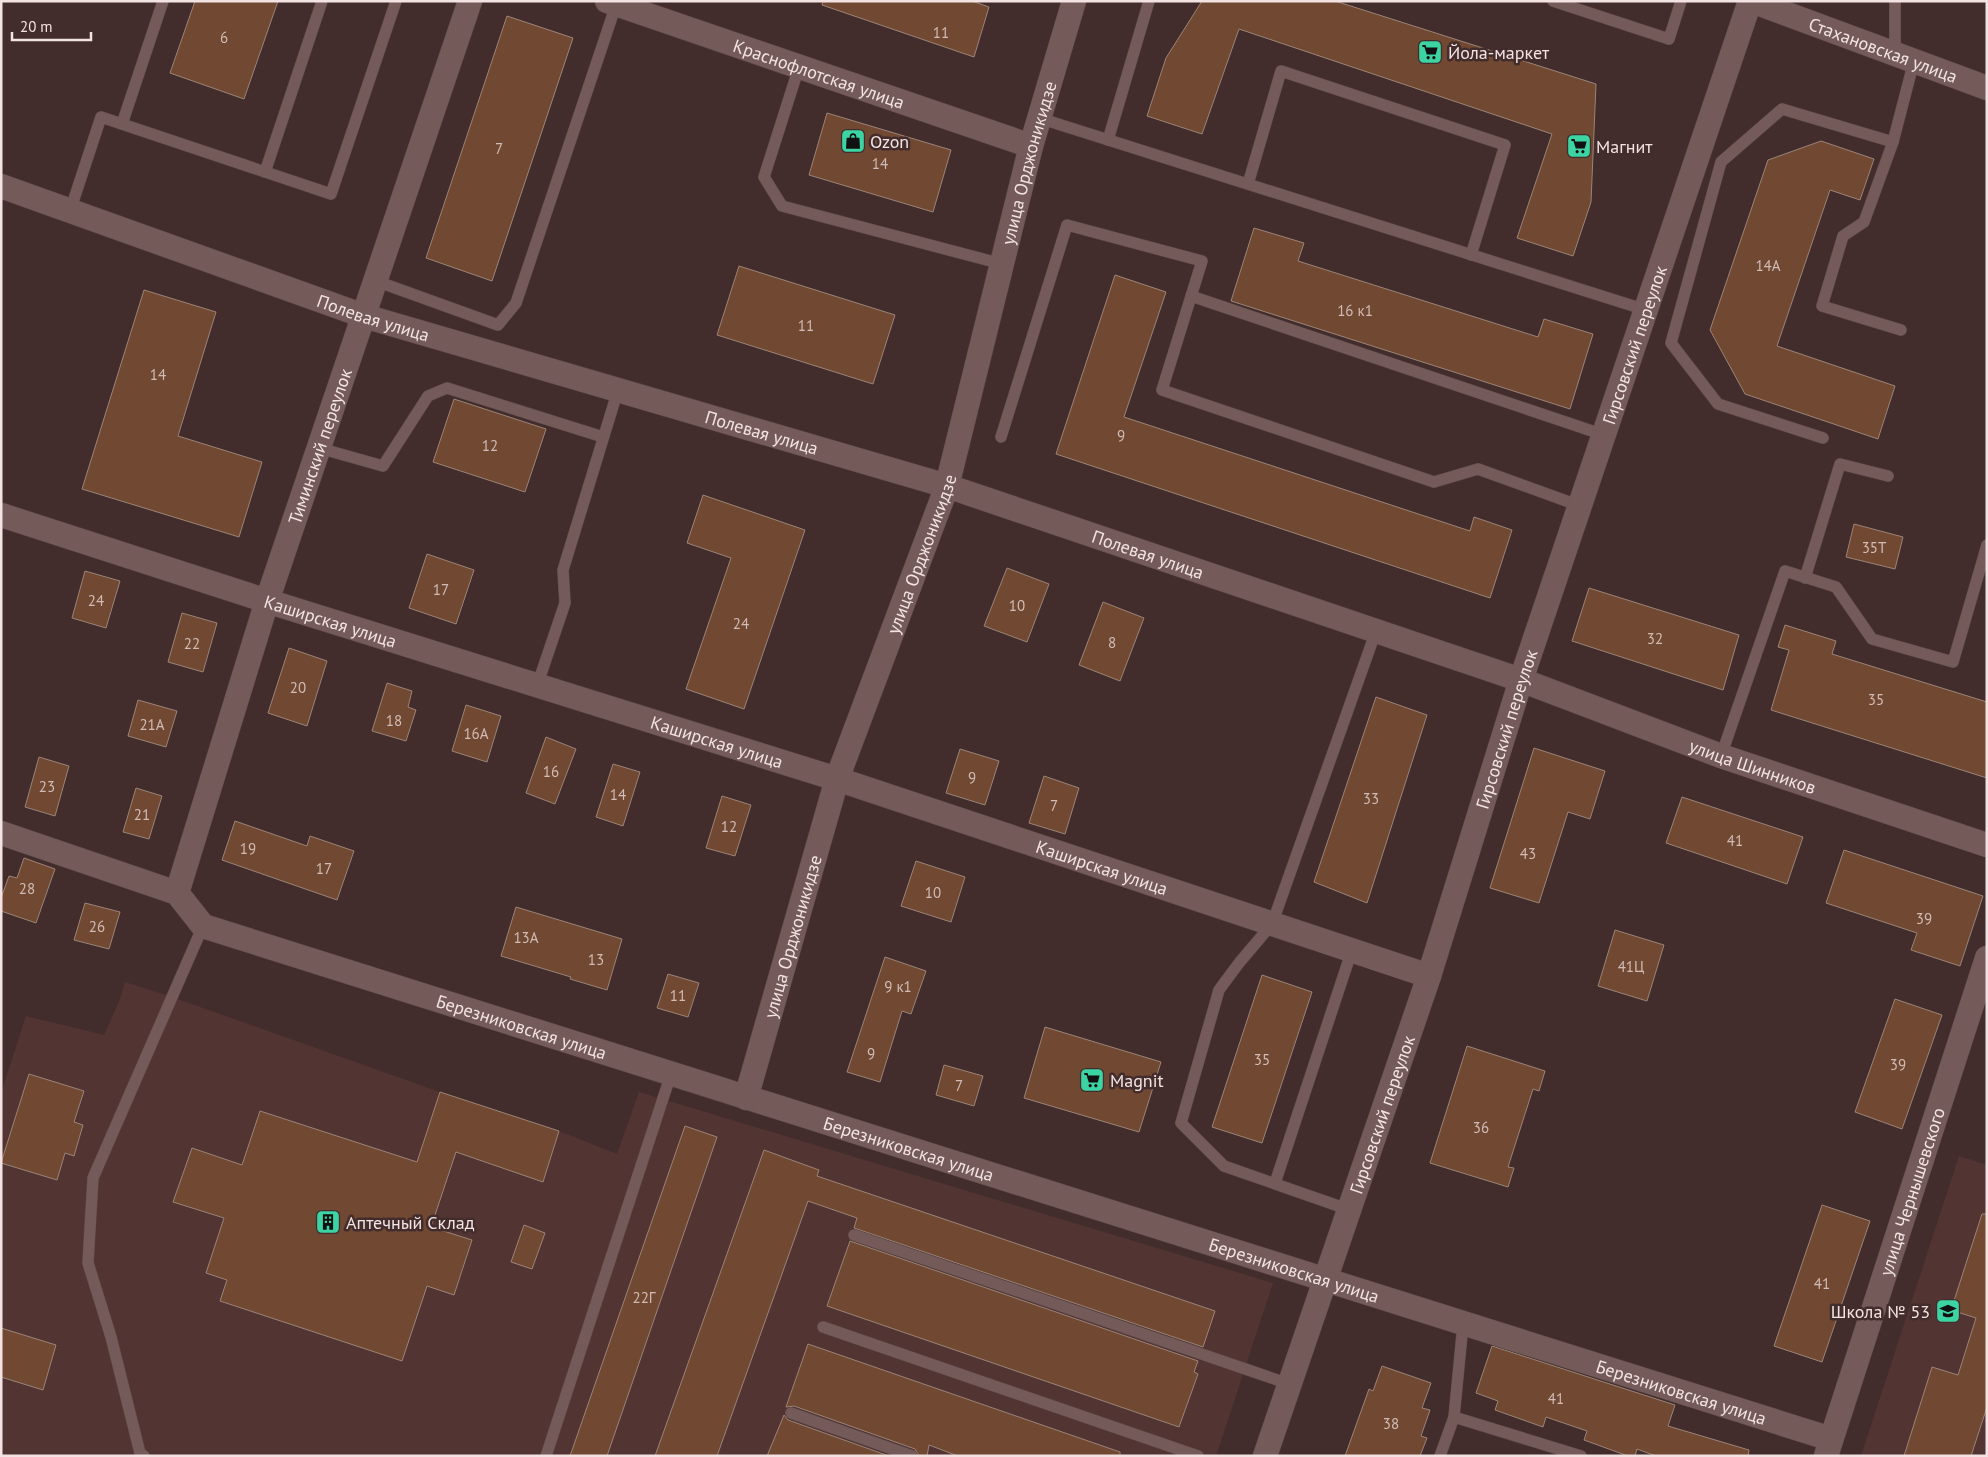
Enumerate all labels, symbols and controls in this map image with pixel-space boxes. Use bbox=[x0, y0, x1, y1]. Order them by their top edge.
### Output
scale bar bbox=[12, 10, 91, 42]
street label: Стахановская улица bbox=[1806, 12, 1961, 88]
text: 20 m bbox=[20, 17, 53, 36]
house number: 11 bbox=[933, 23, 949, 42]
house number: 6 bbox=[220, 28, 228, 47]
street label: Краснофлотская улица bbox=[730, 34, 908, 113]
supermarket icon: Йола-маркет bbox=[1417, 39, 1443, 65]
place label: Йола-маркет bbox=[1448, 41, 1550, 64]
street label: улица Орджоникидзе bbox=[996, 78, 1061, 247]
shop icon: Ozon bbox=[840, 128, 866, 154]
place label: Ozon bbox=[870, 130, 909, 153]
supermarket icon: Магнит bbox=[1566, 133, 1592, 159]
place label: Магнит bbox=[1596, 135, 1653, 158]
house number: 7 bbox=[495, 139, 503, 158]
house number: 14 bbox=[872, 154, 888, 173]
house number: 14А bbox=[1755, 256, 1781, 275]
street label: Гирсовский переулок bbox=[1597, 262, 1672, 427]
street label: Полевая улица bbox=[314, 289, 432, 346]
house number: 16 к1 bbox=[1337, 301, 1373, 320]
house number: 11 bbox=[798, 316, 814, 335]
house number: 14 bbox=[150, 365, 166, 384]
street label: Тиминский переулок bbox=[282, 365, 357, 527]
street label: Полевая улица bbox=[703, 405, 821, 459]
house number: 9 bbox=[1117, 426, 1125, 445]
house number: 12 bbox=[482, 436, 498, 455]
street label: улица Орджоникидзе bbox=[881, 472, 961, 637]
street label: Полевая улица bbox=[1089, 524, 1207, 584]
house number: 35Т bbox=[1862, 538, 1887, 557]
house number: 17 bbox=[433, 580, 449, 599]
street label: Каширская улица bbox=[261, 589, 400, 652]
house number: 24 bbox=[88, 591, 104, 610]
house number: 10 bbox=[1009, 596, 1025, 615]
house number: 24 bbox=[733, 614, 749, 633]
house number: 32 bbox=[1647, 629, 1663, 648]
house number: 8 bbox=[1108, 633, 1116, 652]
house number: 22 bbox=[184, 634, 200, 653]
street label: Гирсовский переулок bbox=[1470, 646, 1542, 812]
house number: 20 bbox=[290, 678, 306, 697]
house number: 35 bbox=[1868, 690, 1884, 709]
street label: Каширская улица bbox=[648, 710, 786, 773]
house number: 18 bbox=[386, 711, 402, 730]
house number: 21А bbox=[139, 715, 165, 734]
house number: 16А bbox=[463, 724, 489, 743]
street label: улица Шинников bbox=[1686, 734, 1819, 799]
house number: 16 bbox=[543, 762, 559, 781]
house number: 9 bbox=[968, 768, 976, 787]
house number: 23 bbox=[39, 777, 55, 796]
house number: 14 bbox=[610, 785, 626, 804]
house number: 33 bbox=[1363, 789, 1379, 808]
house number: 7 bbox=[1050, 796, 1058, 815]
house number: 21 bbox=[134, 805, 150, 824]
house number: 12 bbox=[721, 817, 737, 836]
house number: 41 bbox=[1727, 831, 1743, 850]
street label: Каширская улица bbox=[1033, 835, 1171, 900]
house number: 19 bbox=[240, 839, 256, 858]
house number: 43 bbox=[1520, 844, 1536, 863]
street label: улица Орджоникидзе bbox=[758, 852, 826, 1021]
house number: 17 bbox=[316, 859, 332, 878]
house number: 28 bbox=[19, 879, 35, 898]
house number: 10 bbox=[925, 883, 941, 902]
house number: 39 bbox=[1916, 909, 1932, 928]
house number: 26 bbox=[89, 917, 105, 936]
house number: 13А bbox=[513, 928, 539, 947]
house number: 13 bbox=[588, 950, 604, 969]
house number: 41Ц bbox=[1618, 957, 1644, 976]
house number: 9 к1 bbox=[884, 977, 912, 996]
house number: 11 bbox=[670, 986, 686, 1005]
street label: Березниковская улица bbox=[434, 989, 610, 1064]
street label: Гирсовский переулок bbox=[1344, 1032, 1420, 1197]
house number: 9 bbox=[867, 1044, 875, 1063]
house number: 35 bbox=[1254, 1050, 1270, 1069]
house number: 39 bbox=[1890, 1055, 1906, 1074]
supermarket icon: Magnit bbox=[1079, 1067, 1105, 1093]
place label: Magnit bbox=[1110, 1069, 1164, 1092]
house number: 7 bbox=[955, 1076, 963, 1095]
street label: улица Чернышевского bbox=[1874, 1104, 1949, 1279]
street label: Березниковская улица bbox=[821, 1111, 997, 1186]
house number: 36 bbox=[1473, 1118, 1489, 1137]
building icon: Аптечный Склад bbox=[315, 1209, 341, 1235]
place label: Аптечный Склад bbox=[346, 1211, 475, 1234]
street label: Березниковская улица bbox=[1206, 1232, 1382, 1307]
house number: 41 bbox=[1814, 1274, 1830, 1293]
house number: 22Г bbox=[633, 1288, 656, 1307]
school or university icon: Школа № 53 bbox=[1935, 1298, 1961, 1324]
place label: Школа № 53 bbox=[1831, 1300, 1930, 1323]
street label: Березниковская улица bbox=[1593, 1354, 1769, 1429]
house number: 41 bbox=[1548, 1389, 1564, 1408]
house number: 38 bbox=[1383, 1414, 1399, 1433]

